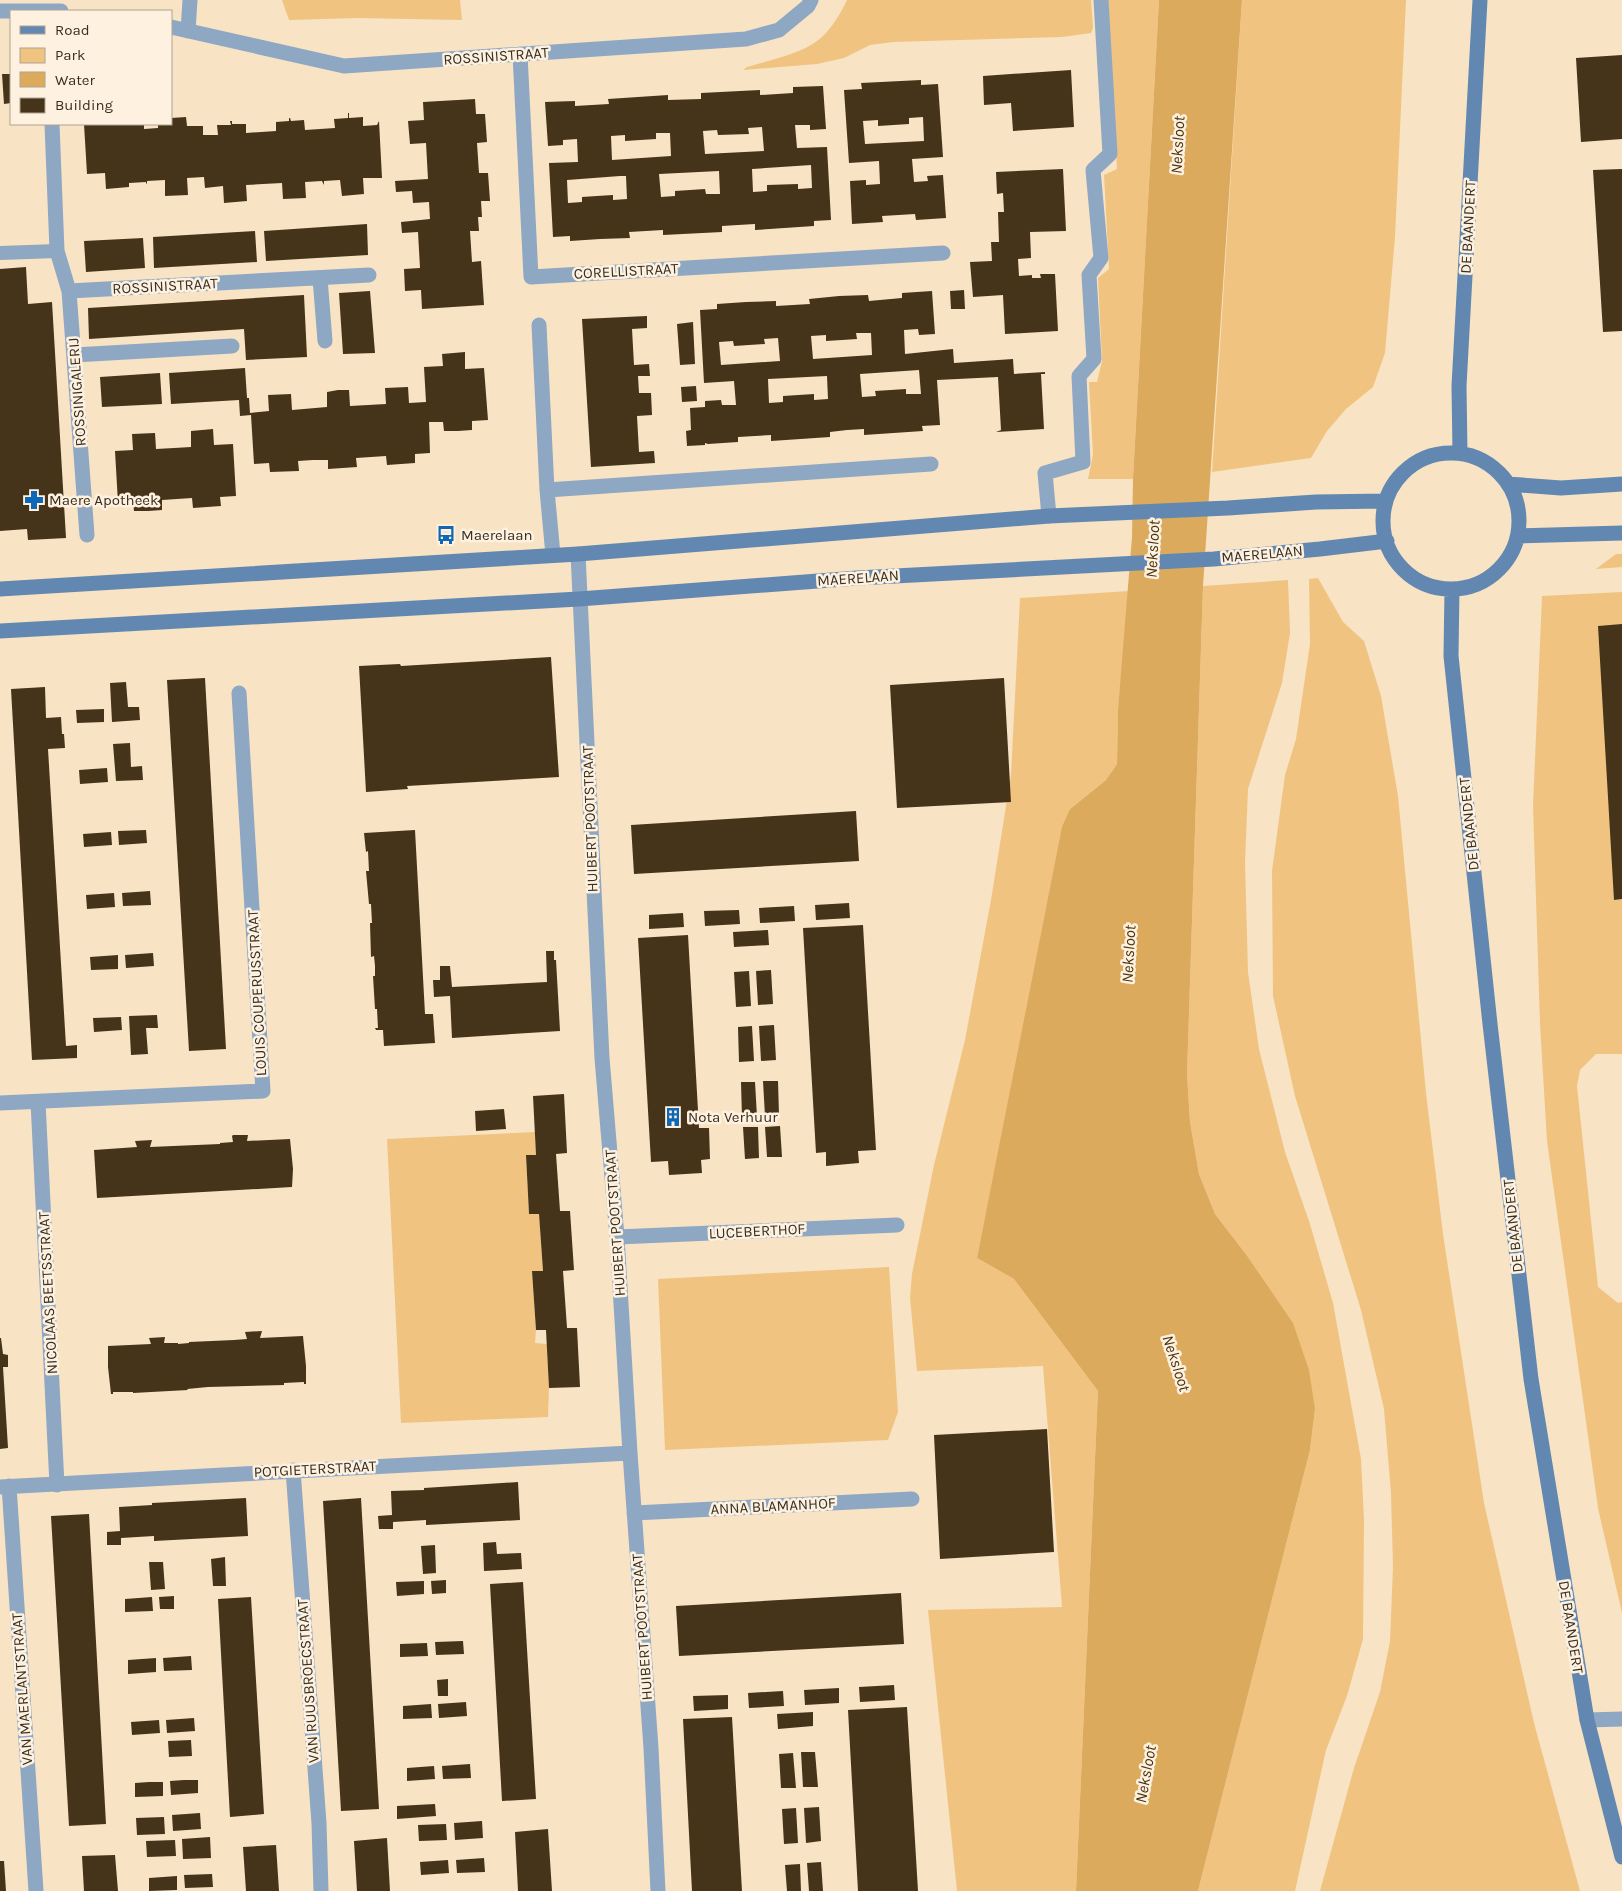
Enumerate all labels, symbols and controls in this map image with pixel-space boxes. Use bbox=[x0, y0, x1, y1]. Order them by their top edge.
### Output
legend bbox=[10, 10, 172, 125]
text: Road bbox=[55, 21, 90, 39]
street label: ROSSINISTRAAT bbox=[443, 43, 550, 69]
text: Park bbox=[55, 46, 85, 64]
text: Water bbox=[55, 71, 96, 89]
text: Building bbox=[55, 96, 113, 114]
water label: Neksloot bbox=[1166, 115, 1189, 175]
street label: DE BAANDERT bbox=[1457, 179, 1479, 274]
street label: CORELLISTRAAT bbox=[573, 259, 679, 283]
street label: ROSSINISTRAAT bbox=[112, 274, 219, 298]
street label: ROSSINIGALERIJ bbox=[64, 337, 90, 447]
pharmacy icon: Maere Apotheek bbox=[23, 489, 45, 511]
place label: Maere Apotheek bbox=[49, 491, 158, 509]
water label: Neksloot bbox=[1141, 519, 1164, 579]
bus stop icon: Maerelaan bbox=[435, 524, 457, 546]
place label: Maerelaan bbox=[461, 526, 533, 544]
street label: MAERELAAN bbox=[1220, 541, 1304, 567]
street label: MAERELAAN bbox=[817, 566, 899, 590]
street label: HUIBERT POOTSTRAAT bbox=[578, 745, 602, 893]
street label: DE BAANDERT bbox=[1455, 776, 1483, 872]
street label: LOUIS COUPERUSSTRAAT bbox=[244, 909, 270, 1077]
water label: Neksloot bbox=[1117, 924, 1140, 984]
building icon: Nota Verhuur bbox=[662, 1106, 684, 1128]
place label: Nota Verhuur bbox=[688, 1108, 778, 1126]
street label: HUIBERT POOTSTRAAT bbox=[601, 1149, 629, 1297]
street label: DE BAANDERT bbox=[1499, 1178, 1527, 1274]
street label: NICOLAAS BEETSSTRAAT bbox=[35, 1211, 61, 1375]
street label: LUCEBERTHOF bbox=[708, 1219, 806, 1243]
water label: Neksloot bbox=[1159, 1333, 1195, 1394]
street label: POTGIETERSTRAAT bbox=[253, 1457, 377, 1481]
street label: ANNA BLAMANHOF bbox=[710, 1494, 836, 1518]
street label: HUIBERT POOTSTRAAT bbox=[628, 1553, 656, 1701]
street label: DE BAANDERT bbox=[1555, 1579, 1587, 1675]
street label: VAN RUUSBROECSTRAAT bbox=[293, 1598, 323, 1763]
street label: VAN MAERLANTSTRAAT bbox=[8, 1612, 36, 1766]
water label: Neksloot bbox=[1131, 1743, 1160, 1804]

